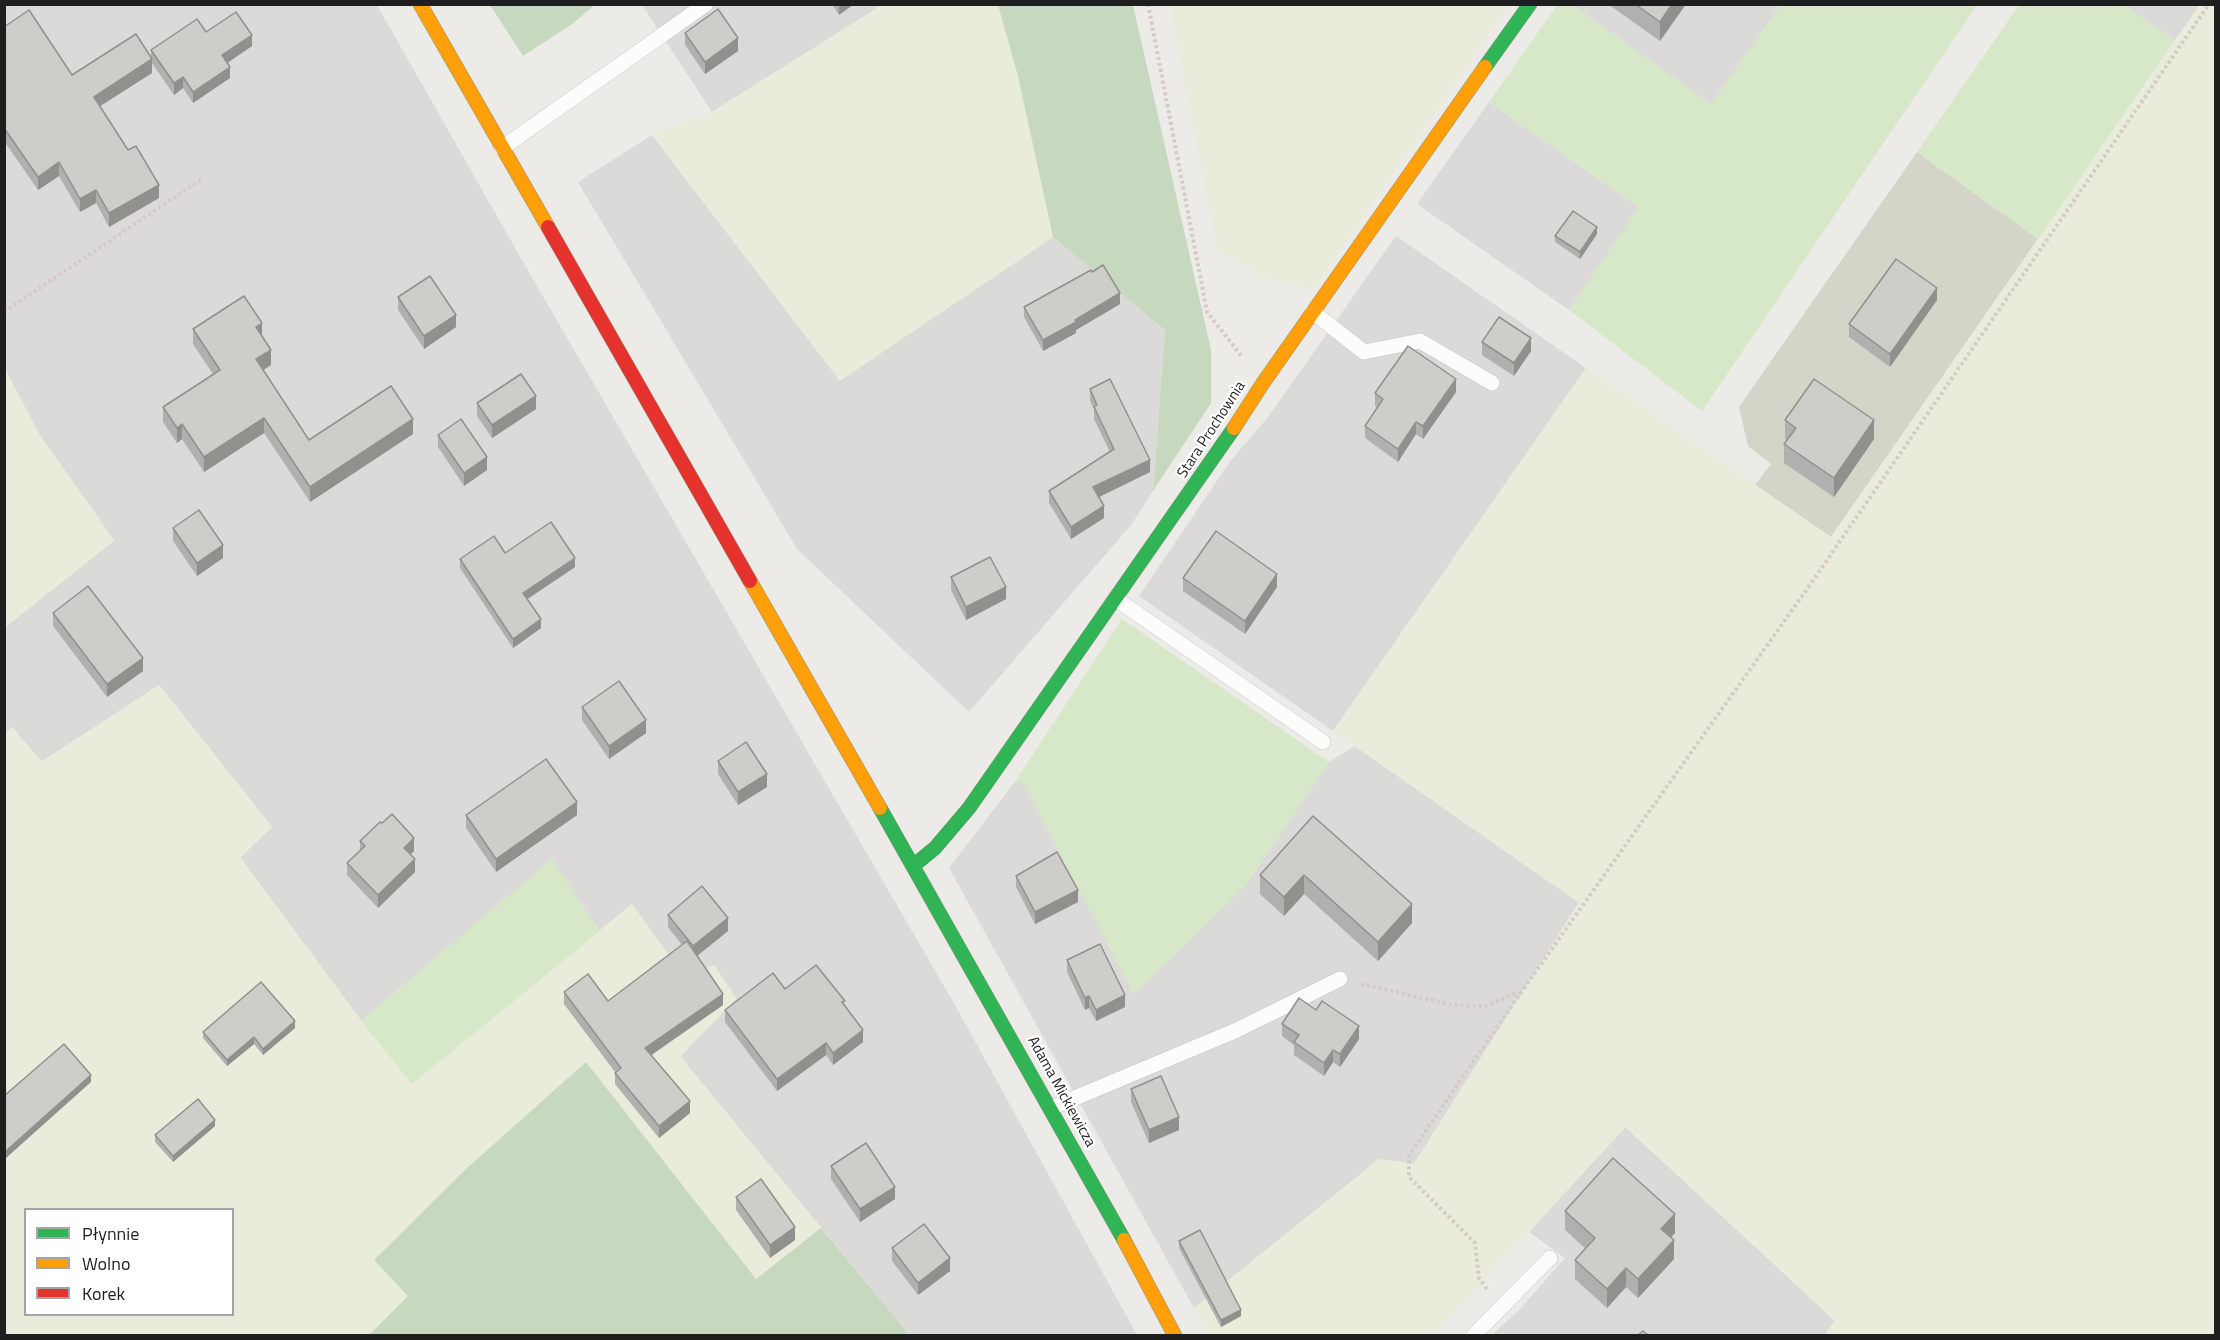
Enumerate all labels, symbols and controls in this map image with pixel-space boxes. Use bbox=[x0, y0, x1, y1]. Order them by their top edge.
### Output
street label: Stara Prochownia bbox=[1174, 378, 1250, 482]
street label: Adama Mickiewicza bbox=[1023, 1034, 1099, 1150]
legend bbox=[24, 1208, 234, 1316]
text: Płynnie bbox=[82, 1220, 139, 1247]
text: Wolno bbox=[82, 1250, 130, 1277]
text: Korek bbox=[82, 1280, 125, 1307]

